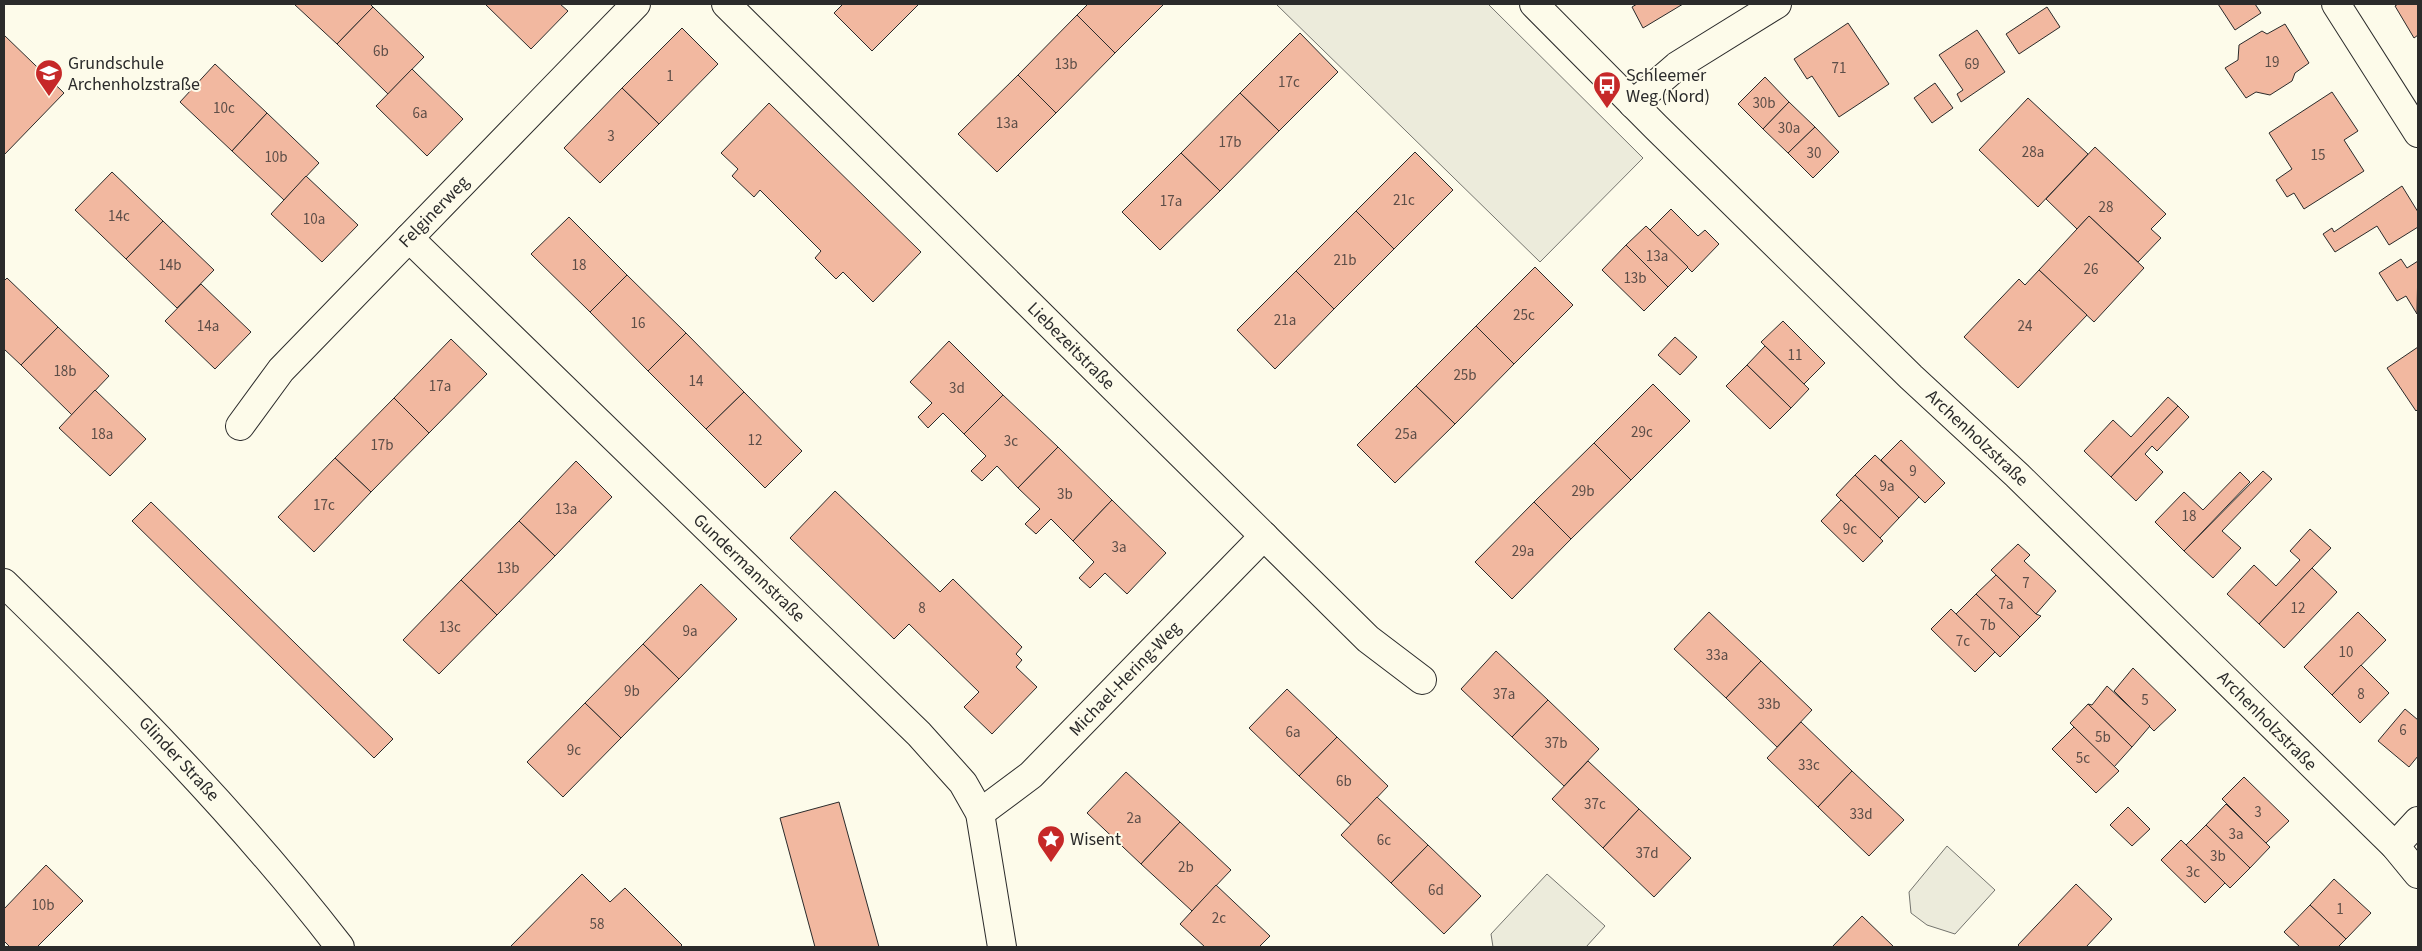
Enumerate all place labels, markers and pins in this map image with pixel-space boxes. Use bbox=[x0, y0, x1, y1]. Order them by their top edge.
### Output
place label: Grundschule Archenholzstraße bbox=[68, 51, 200, 97]
school or university icon: Grundschule Archenholzstraße bbox=[34, 58, 64, 97]
place label: Schleemer Weg (Nord) bbox=[1626, 63, 1710, 109]
bus stop icon: Schleemer Weg (Nord) bbox=[1592, 70, 1622, 109]
place icon: Wisent bbox=[1036, 824, 1066, 863]
place label: Wisent bbox=[1070, 827, 1121, 852]

